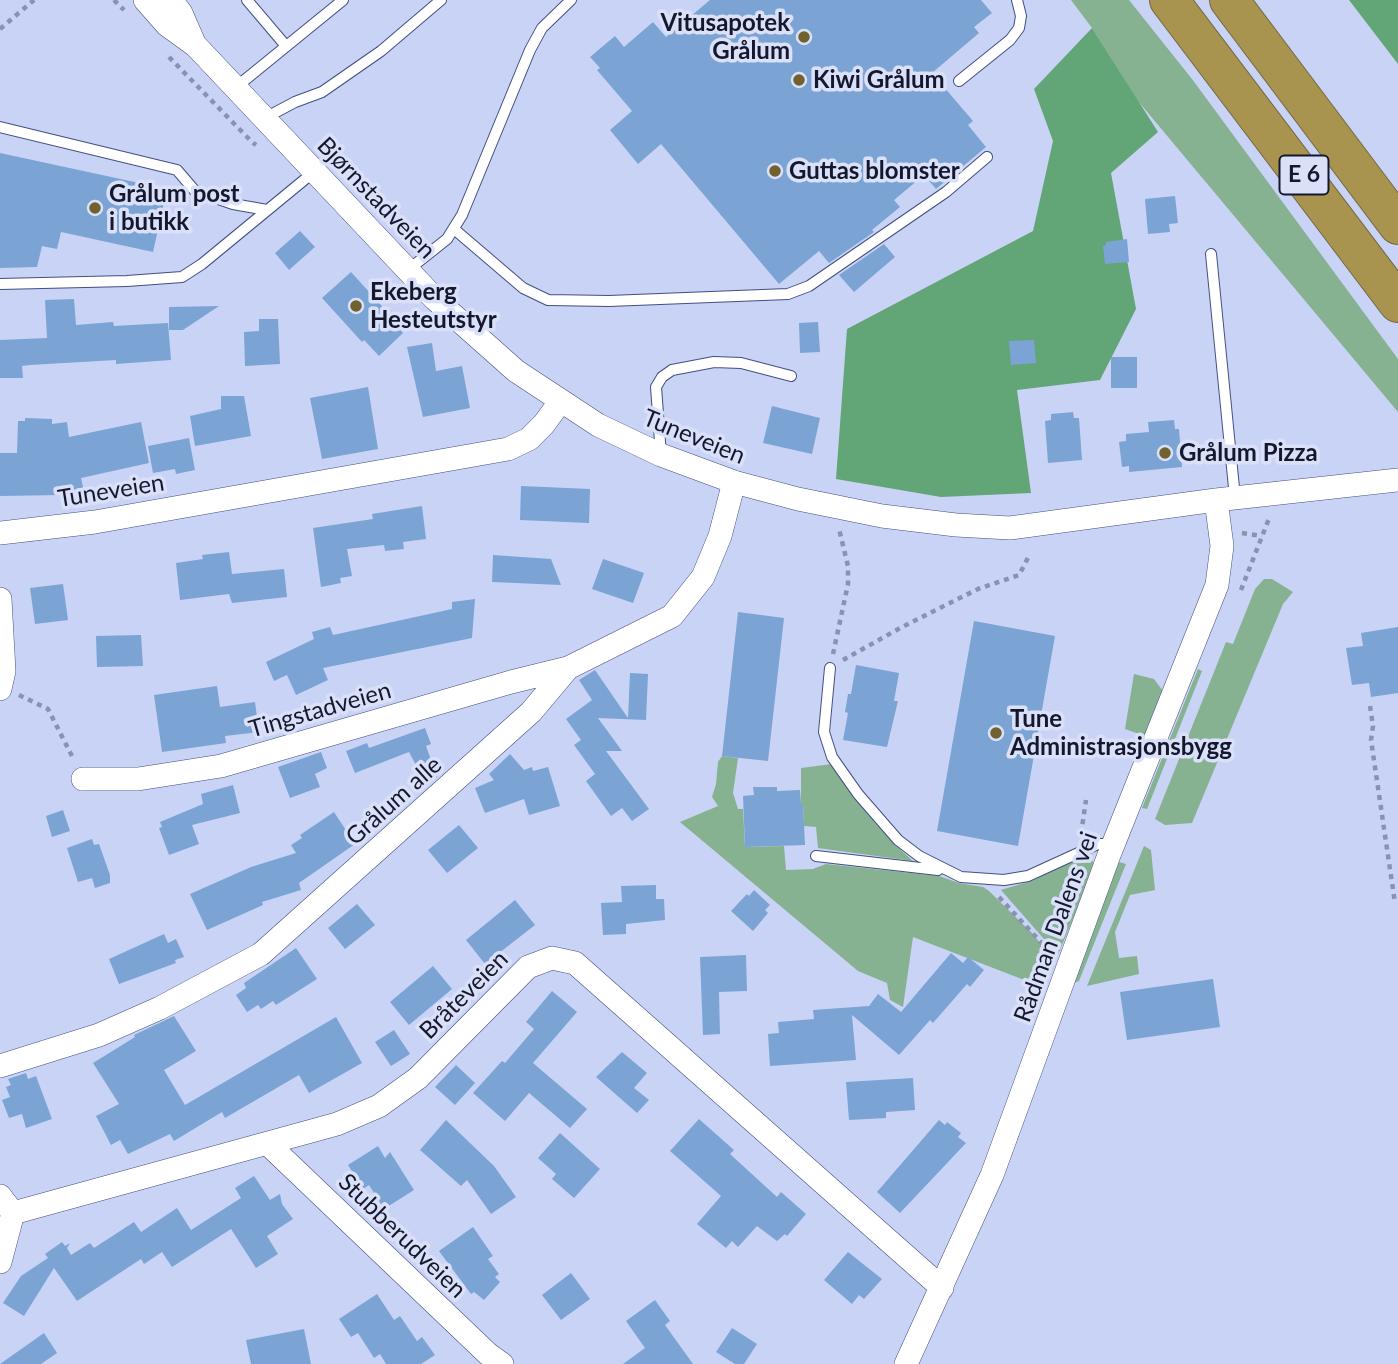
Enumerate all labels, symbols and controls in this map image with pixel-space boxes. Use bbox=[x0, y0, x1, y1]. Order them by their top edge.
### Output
place label: Vitusapotek Grålum bbox=[660, 9, 790, 65]
marker: Vitusapotek Grålum bbox=[796, 29, 812, 45]
place label: Kiwi Grålum bbox=[813, 66, 945, 94]
marker: Kiwi Grålum bbox=[791, 72, 807, 88]
street label: Bjørnstadveien bbox=[311, 131, 441, 265]
road number: E 6 bbox=[1280, 156, 1328, 194]
place label: Guttas blomster bbox=[789, 157, 960, 185]
marker: Guttas blomster bbox=[767, 163, 783, 179]
place label: Grålum post i butikk bbox=[109, 180, 240, 236]
marker: Grålum post i butikk bbox=[87, 200, 103, 216]
place label: Ekeberg Hesteutstyr bbox=[370, 278, 497, 334]
marker: Ekeberg Hesteutstyr bbox=[348, 298, 364, 314]
street label: Tuneveien bbox=[639, 404, 749, 470]
place label: Grålum Pizza bbox=[1179, 439, 1318, 467]
marker: Grålum Pizza bbox=[1157, 445, 1173, 461]
street label: Tuneveien bbox=[56, 468, 166, 514]
street label: Tingstadveien bbox=[246, 676, 394, 744]
place label: Tune Administrasjonsbygg bbox=[1010, 705, 1232, 761]
marker: Tune Administrasjonsbygg bbox=[988, 725, 1004, 741]
street label: Grålum alle bbox=[340, 751, 448, 851]
street label: Rådman Dalens vei bbox=[1008, 828, 1104, 1026]
street label: Bråteveien bbox=[414, 945, 514, 1045]
street label: Stubberudveien bbox=[332, 1168, 472, 1304]

